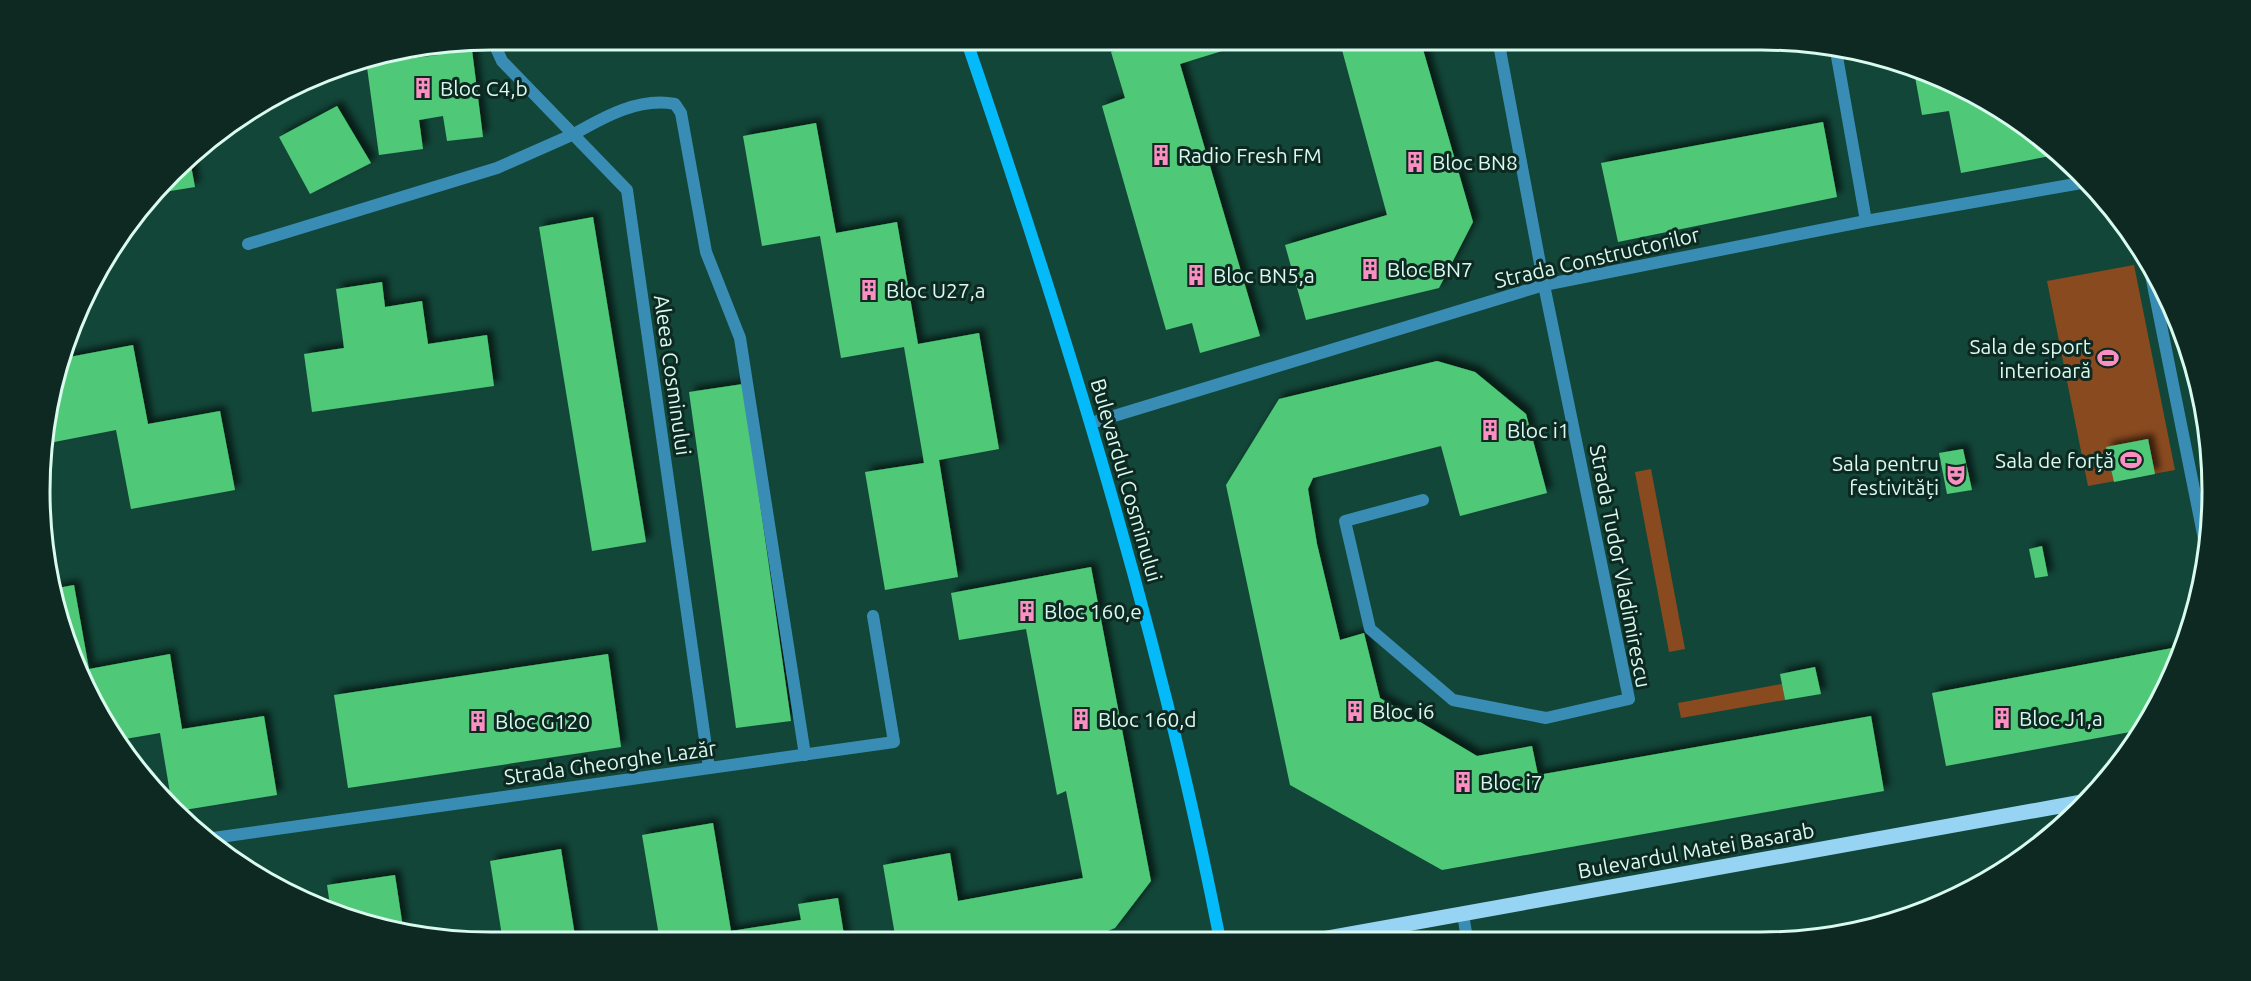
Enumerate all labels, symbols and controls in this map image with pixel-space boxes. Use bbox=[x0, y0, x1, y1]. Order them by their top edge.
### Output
building icon: Bloc C4,b bbox=[411, 76, 435, 100]
place label: Bloc C4,b bbox=[440, 76, 528, 100]
building icon: Radio Fresh FM bbox=[1149, 143, 1173, 167]
place label: Radio Fresh FM bbox=[1178, 143, 1322, 167]
building icon: Bloc BN8 bbox=[1403, 150, 1427, 174]
place label: Bloc BN8 bbox=[1432, 150, 1518, 174]
street label: Strada Constructorilor bbox=[1492, 222, 1702, 292]
building icon: Bloc BN7 bbox=[1358, 257, 1382, 281]
place label: Bloc BN7 bbox=[1387, 257, 1473, 281]
building icon: Bloc BN5,a bbox=[1184, 263, 1208, 287]
place label: Bloc BN5,a bbox=[1213, 263, 1315, 287]
building icon: Bloc U27,a bbox=[857, 278, 881, 302]
place label: Bloc U27,a bbox=[886, 278, 986, 302]
street label: Aleea Cosminului bbox=[650, 293, 696, 457]
place label: Sala de sport interioară bbox=[1969, 334, 2091, 382]
sports icon: Sala de sport interioară bbox=[2096, 346, 2120, 370]
street label: Bulevardul Cosminului bbox=[1087, 376, 1167, 584]
building icon: Bloc i1 bbox=[1478, 418, 1502, 442]
place label: Bloc i1 bbox=[1507, 418, 1570, 442]
street label: Strada Tudor Vladimirescu bbox=[1586, 442, 1656, 690]
place label: Sala de forță bbox=[1995, 448, 2114, 472]
sports icon: Sala de forță bbox=[2119, 448, 2143, 472]
place label: Sala pentru festivități bbox=[1832, 451, 1939, 499]
theatre icon: Sala pentru festivități bbox=[1944, 463, 1968, 487]
building icon: Bloc 160,e bbox=[1015, 599, 1039, 623]
place label: Bloc 160,e bbox=[1044, 599, 1142, 623]
building icon: Bloc i6 bbox=[1343, 699, 1367, 723]
place label: Bloc i6 bbox=[1372, 699, 1435, 723]
building icon: Bloc J1,a bbox=[1990, 706, 2014, 730]
place label: Bloc J1,a bbox=[2019, 706, 2103, 730]
building icon: Bloc 160,d bbox=[1069, 707, 1093, 731]
place label: Bloc 160,d bbox=[1098, 707, 1197, 731]
building icon: Bloc G120 bbox=[466, 709, 490, 733]
place label: Bloc G120 bbox=[495, 709, 590, 733]
street label: Strada Gheorghe Lazăr bbox=[502, 735, 718, 789]
building icon: Bloc i7 bbox=[1451, 770, 1475, 794]
place label: Bloc i7 bbox=[1480, 770, 1543, 794]
street label: Bulevardul Matei Basarab bbox=[1576, 817, 1816, 883]

